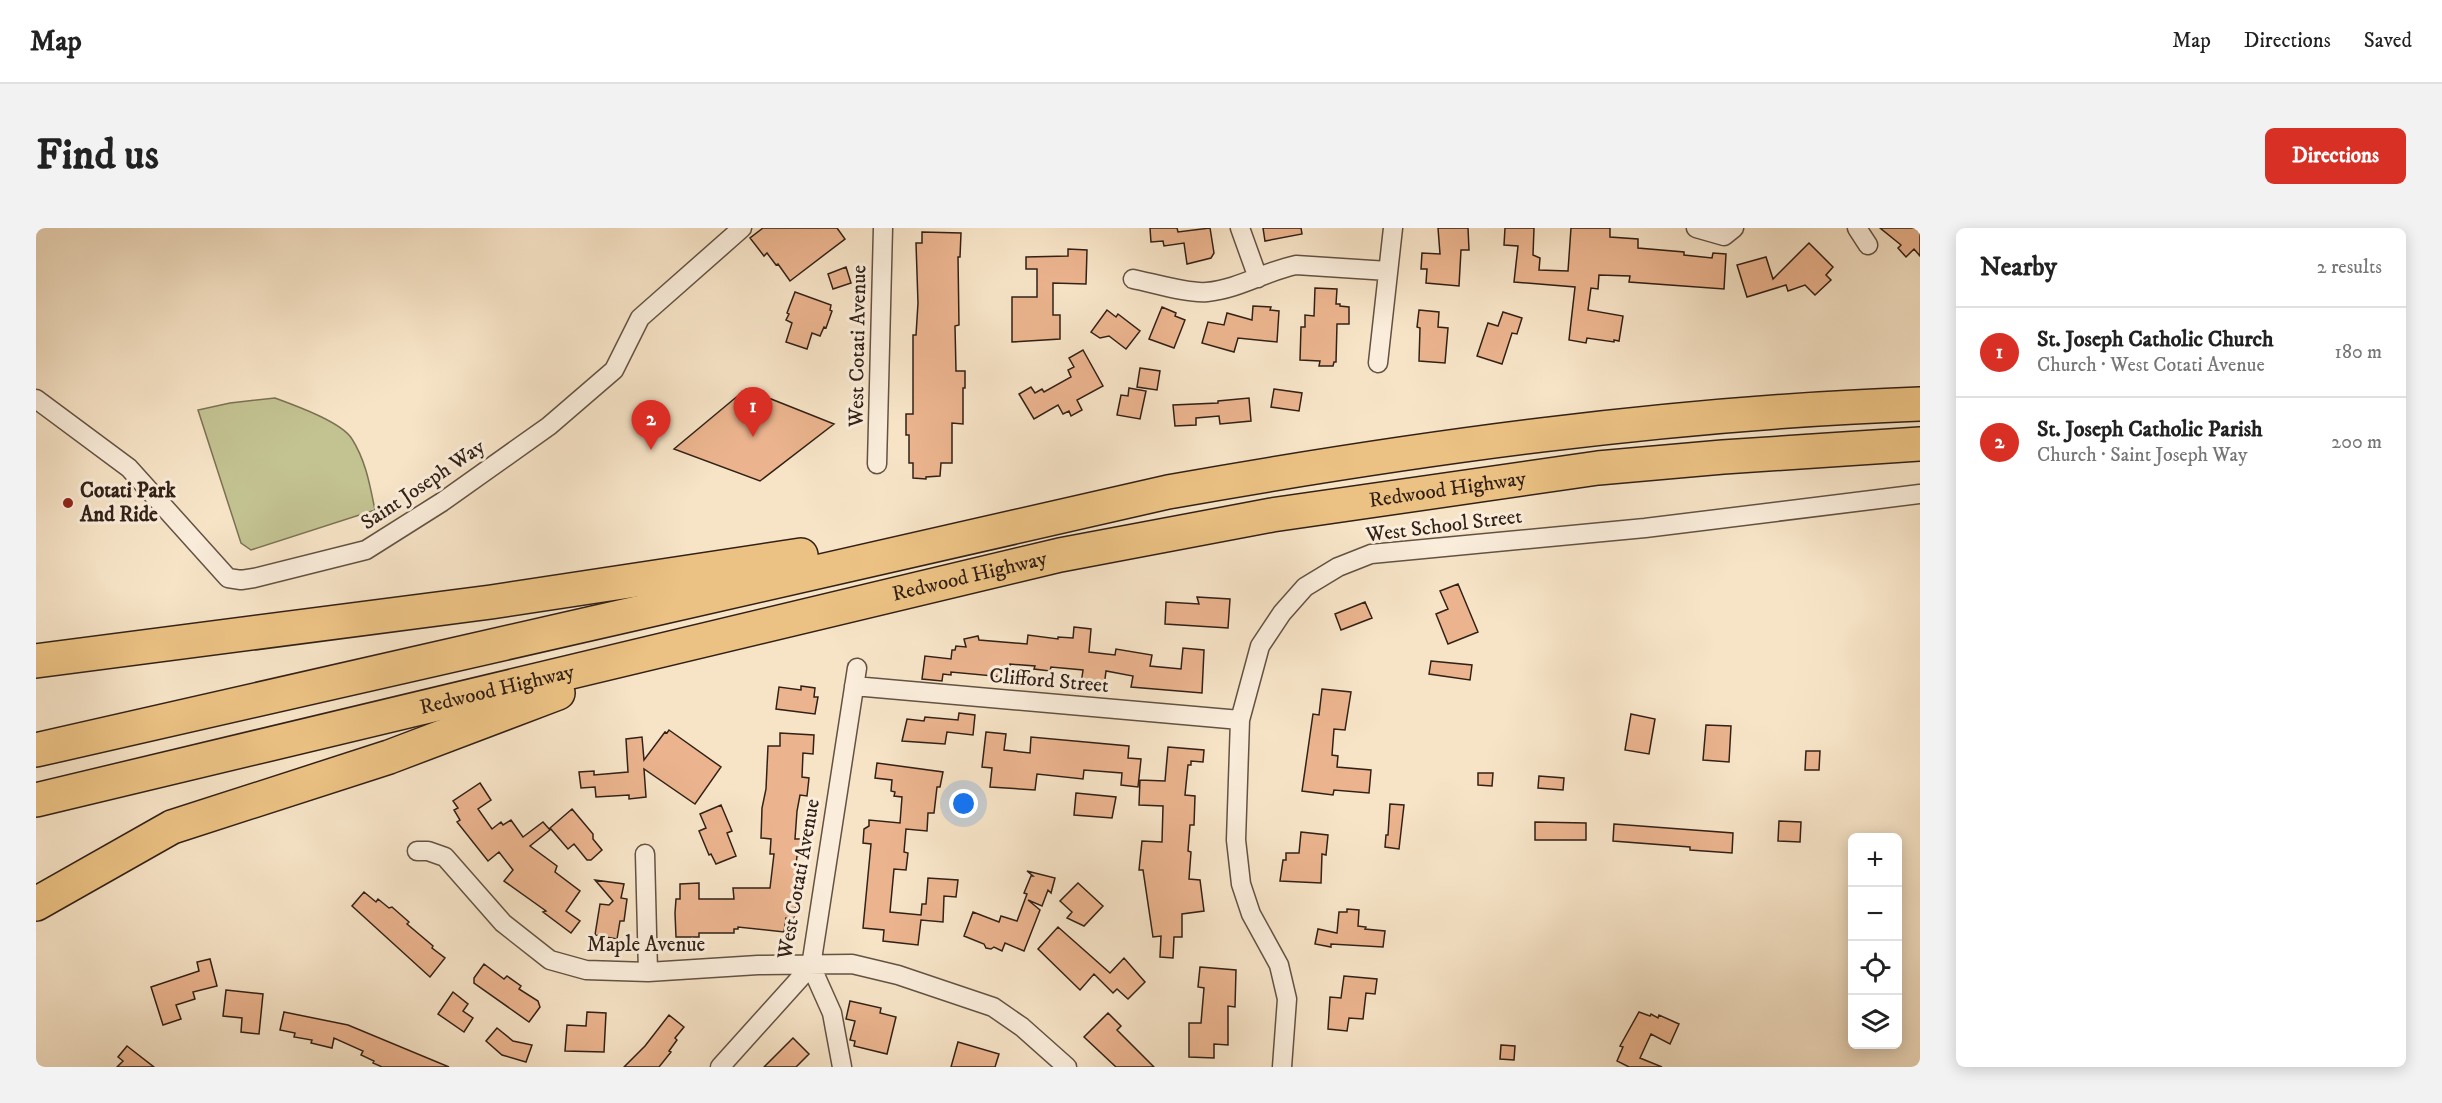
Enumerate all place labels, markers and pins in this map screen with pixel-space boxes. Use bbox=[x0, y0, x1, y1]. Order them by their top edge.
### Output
pin: 1 bbox=[734, 388, 772, 437]
pin: 2 bbox=[632, 400, 670, 450]
place label: Cotati Park And Ride bbox=[79, 478, 176, 528]
marker: Cotati Park And Ride bbox=[61, 496, 75, 510]

